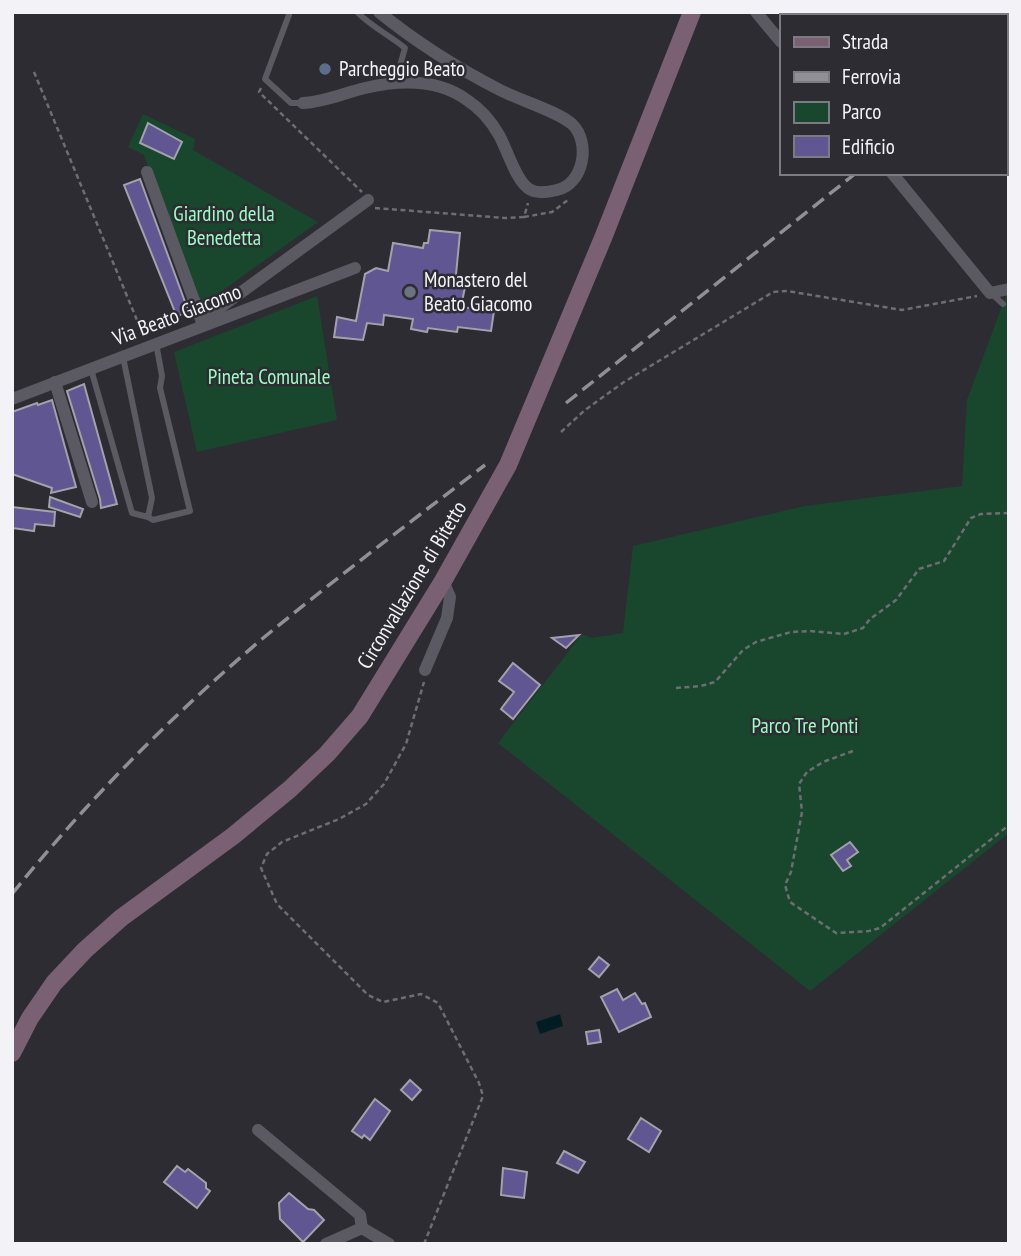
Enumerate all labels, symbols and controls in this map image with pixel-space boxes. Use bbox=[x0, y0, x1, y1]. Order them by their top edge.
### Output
legend bbox=[780, 14, 1007, 175]
text: Strada bbox=[842, 28, 888, 55]
place label: Parcheggio Beato bbox=[339, 55, 465, 82]
marker: Parcheggio Beato bbox=[317, 61, 333, 77]
text: Ferrovia bbox=[842, 63, 901, 90]
text: Parco bbox=[842, 98, 881, 125]
text: Edificio bbox=[842, 133, 895, 160]
park label: Giardino della Benedetta bbox=[173, 200, 275, 251]
place label: Monastero del Beato Giacomo bbox=[424, 266, 532, 317]
street label: Via Beato Giacomo bbox=[108, 278, 245, 352]
marker: Monastero del Beato Giacomo bbox=[402, 284, 418, 300]
park label: Pineta Comunale bbox=[208, 363, 330, 390]
street label: Circonvallazione di Bitetto bbox=[351, 496, 472, 674]
park label: Parco Tre Ponti bbox=[751, 712, 859, 739]

